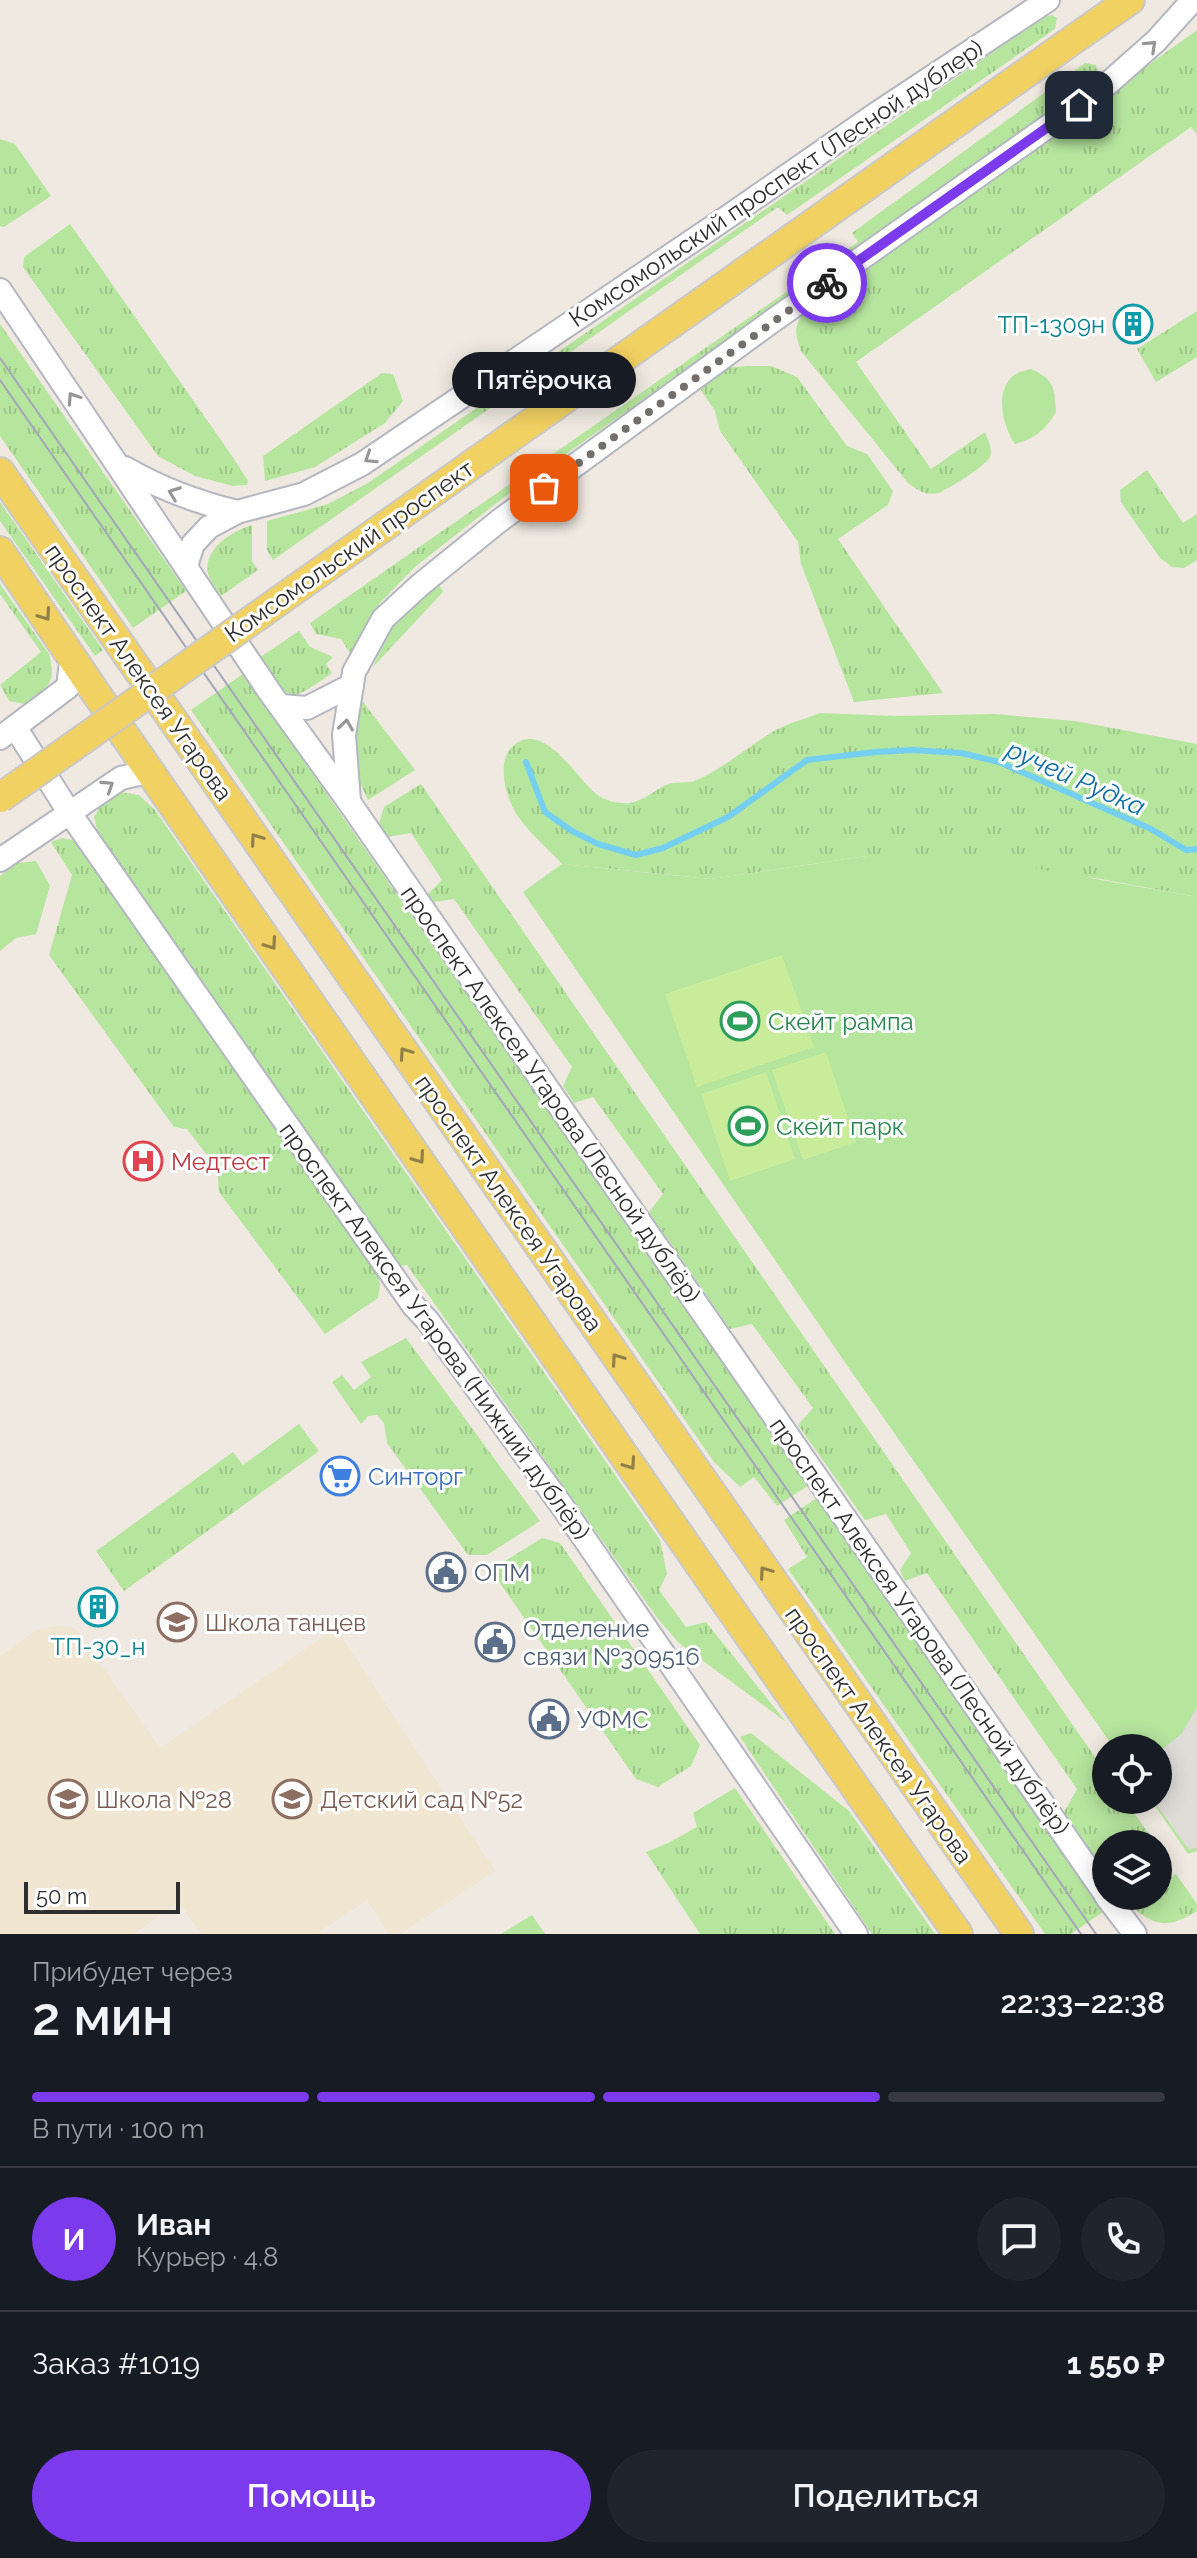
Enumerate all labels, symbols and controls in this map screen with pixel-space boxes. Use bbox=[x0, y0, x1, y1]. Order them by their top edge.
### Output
street label: Комсомольский проспект (Лесной дублер) bbox=[563, 33, 989, 333]
one-way arrow bbox=[1142, 40, 1156, 55]
pin bbox=[1045, 71, 1113, 139]
icon: home bbox=[1057, 83, 1101, 127]
courier bbox=[787, 243, 867, 323]
icon: bike bbox=[805, 261, 849, 305]
building icon: ТП-1309н bbox=[1112, 303, 1154, 345]
place label: ТП-1309н bbox=[997, 310, 1105, 339]
callout: Пятёрочка bbox=[452, 352, 636, 408]
text: Пятёрочка bbox=[476, 365, 612, 395]
one-way arrow bbox=[68, 393, 83, 407]
one-way arrow bbox=[364, 448, 378, 463]
street label: Комсомольский проспект bbox=[219, 454, 480, 648]
pin bbox=[510, 454, 578, 522]
icon: bag bbox=[522, 466, 566, 510]
one-way arrow bbox=[168, 487, 182, 503]
street label: проспект Алексея Угарова bbox=[39, 538, 239, 806]
one-way arrow bbox=[35, 606, 50, 620]
one-way arrow bbox=[337, 718, 354, 731]
water label: ручей Рудка bbox=[1001, 734, 1150, 822]
one-way arrow bbox=[99, 781, 114, 796]
one-way arrow bbox=[251, 834, 266, 848]
street label: проспект Алексея Угарова (Лесной дублёр) bbox=[395, 879, 707, 1309]
one-way arrow bbox=[261, 936, 276, 950]
sports icon: Скейт рампа bbox=[719, 1000, 761, 1042]
place label: Скейт рампа bbox=[768, 1007, 914, 1036]
one-way arrow bbox=[400, 1047, 415, 1061]
street label: проспект Алексея Угарова bbox=[409, 1069, 609, 1337]
sports icon: Скейт парк bbox=[727, 1105, 769, 1147]
place label: Скейт парк bbox=[776, 1112, 904, 1141]
street label: проспект Алексея Угарова (Нижний дублёр) bbox=[274, 1117, 596, 1545]
hospital icon: Медтест bbox=[122, 1140, 164, 1182]
place label: Медтест bbox=[171, 1147, 271, 1176]
one-way arrow bbox=[409, 1150, 424, 1164]
one-way arrow bbox=[612, 1353, 627, 1367]
street label: проспект Алексея Угарова (Лесной дублёр) bbox=[764, 1411, 1076, 1841]
supermarket icon: Синторг bbox=[319, 1455, 361, 1497]
one-way arrow bbox=[620, 1456, 635, 1470]
place label: Синторг bbox=[368, 1462, 463, 1491]
public building icon: ОПМ bbox=[425, 1551, 467, 1593]
place label: ОПМ bbox=[474, 1558, 530, 1587]
one-way arrow bbox=[760, 1567, 775, 1581]
building icon: ТП-30_н bbox=[77, 1586, 119, 1628]
school or university icon: Школа танцев bbox=[156, 1601, 198, 1643]
street label: проспект Алексея Угарова bbox=[779, 1601, 979, 1869]
place label: Школа танцев bbox=[205, 1608, 366, 1637]
place label: Отделение связи №309516 bbox=[523, 1614, 700, 1671]
public building icon: Отделение связи №309516 bbox=[474, 1621, 516, 1663]
place label: ТП-30_н bbox=[51, 1632, 145, 1661]
public building icon: УФМС bbox=[528, 1698, 570, 1740]
place label: УФМС bbox=[577, 1705, 649, 1734]
map controls bbox=[1092, 1734, 1172, 1910]
button: locate bbox=[1092, 1734, 1172, 1814]
school or university icon: Школа №28 bbox=[47, 1778, 89, 1820]
school or university icon: Детский сад №52 bbox=[271, 1778, 313, 1820]
place label: Школа №28 bbox=[96, 1785, 232, 1814]
place label: Детский сад №52 bbox=[320, 1785, 523, 1814]
button: layers bbox=[1092, 1830, 1172, 1910]
scale bar bbox=[24, 1878, 180, 1914]
text: 50 m bbox=[36, 1883, 87, 1909]
text: Прибудет через bbox=[32, 1957, 233, 1987]
text: 22:33–22:38 bbox=[1001, 1985, 1165, 2020]
text: 2 мин bbox=[32, 1986, 173, 2047]
text: В пути · 100 m bbox=[32, 2114, 204, 2144]
button: chat bbox=[977, 2197, 1061, 2281]
button: phone bbox=[1081, 2197, 1165, 2281]
text: Иван bbox=[136, 2207, 211, 2242]
text: И bbox=[62, 2222, 86, 2257]
text: Курьер · 4.8 bbox=[136, 2242, 278, 2272]
text: Заказ #1019 bbox=[32, 2346, 200, 2381]
text: 1 550 ₽ bbox=[1067, 2346, 1165, 2381]
button: Помощь bbox=[32, 2450, 591, 2542]
button: Поделиться bbox=[607, 2450, 1165, 2542]

